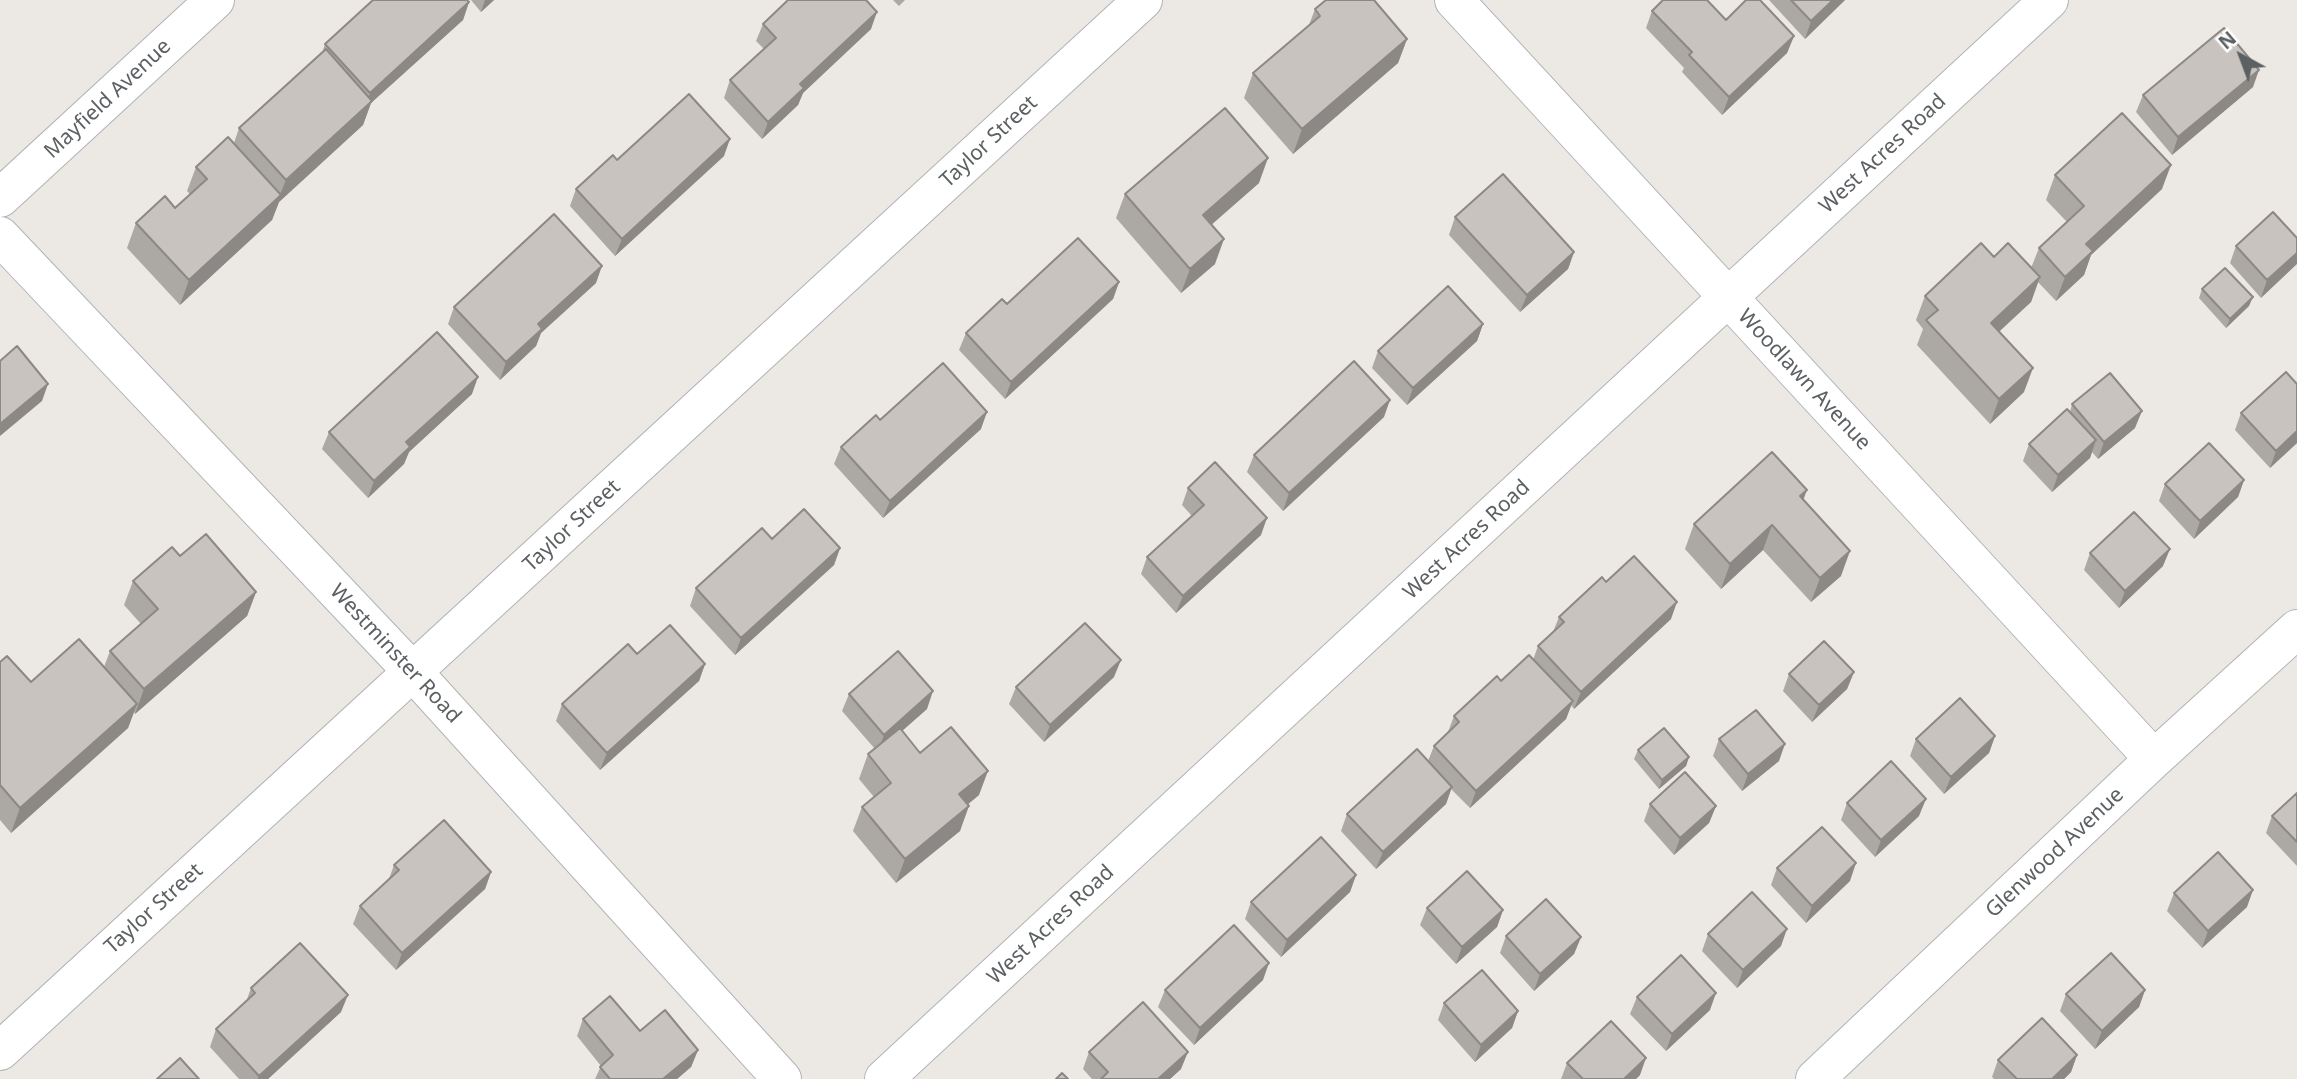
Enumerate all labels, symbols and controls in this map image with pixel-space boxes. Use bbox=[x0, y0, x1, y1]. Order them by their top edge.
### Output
north arrow bbox=[2206, 21, 2276, 91]
text: N bbox=[2213, 25, 2242, 55]
street label: Mayfield Avenue bbox=[40, 34, 176, 164]
street label: West Acres Road bbox=[1815, 89, 1951, 219]
street label: Taylor Street bbox=[935, 91, 1043, 193]
street label: Woodlawn Avenue bbox=[1732, 304, 1876, 456]
street label: Taylor Street bbox=[518, 475, 626, 577]
street label: West Acres Road bbox=[1399, 475, 1535, 605]
street label: Westminster Road bbox=[324, 579, 466, 729]
street label: Glenwood Avenue bbox=[1981, 783, 2129, 923]
street label: Taylor Street bbox=[100, 858, 208, 960]
street label: West Acres Road bbox=[983, 860, 1119, 990]

